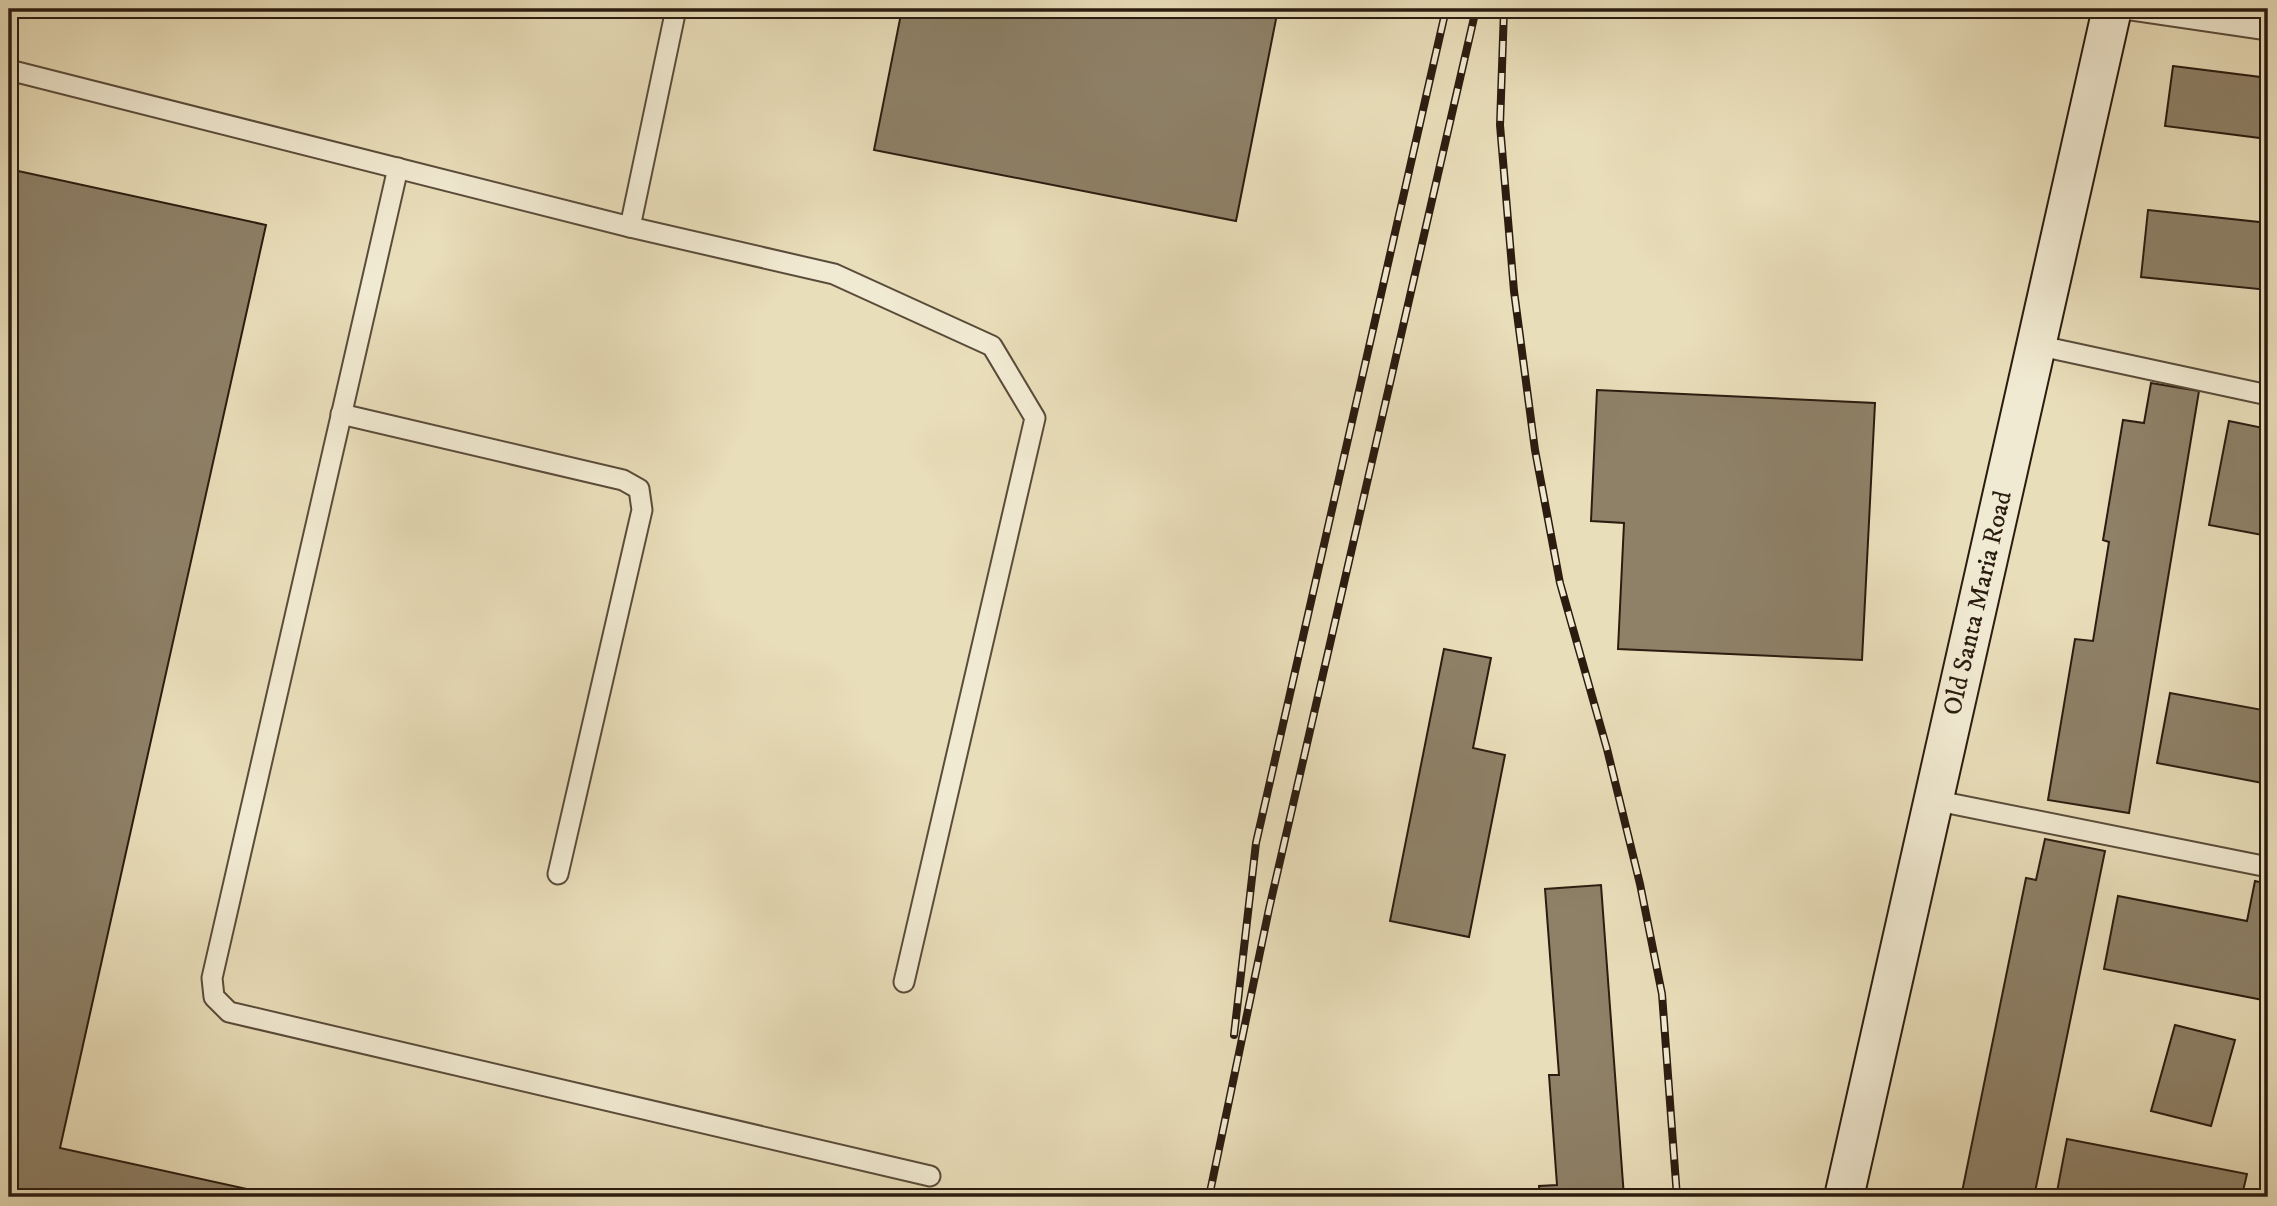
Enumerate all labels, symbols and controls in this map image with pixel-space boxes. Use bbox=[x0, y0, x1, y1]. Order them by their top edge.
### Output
street label: Old Santa Maria Road bbox=[1936, 488, 2020, 718]

